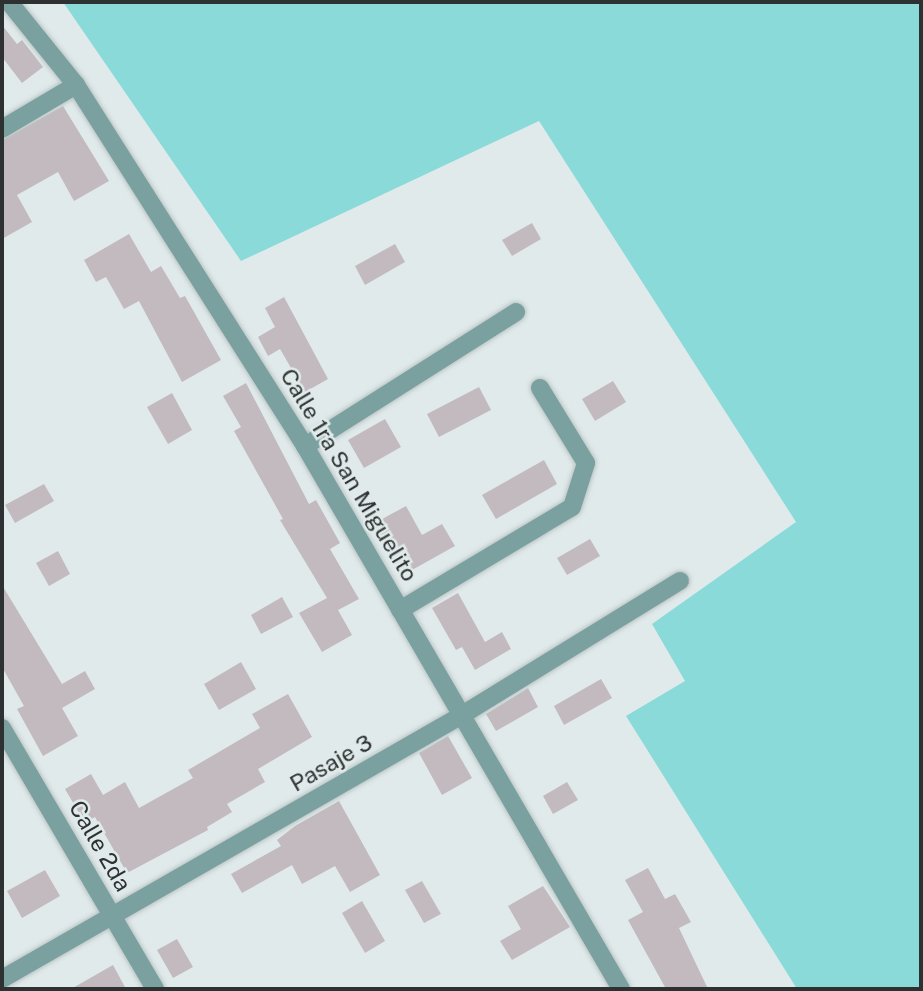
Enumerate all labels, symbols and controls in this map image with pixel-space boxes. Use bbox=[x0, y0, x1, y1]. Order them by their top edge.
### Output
street label: Calle 1ra San Miguelito bbox=[274, 363, 424, 587]
street label: Pasaje 3 bbox=[285, 728, 377, 798]
street label: Calle 2da bbox=[63, 796, 137, 896]

